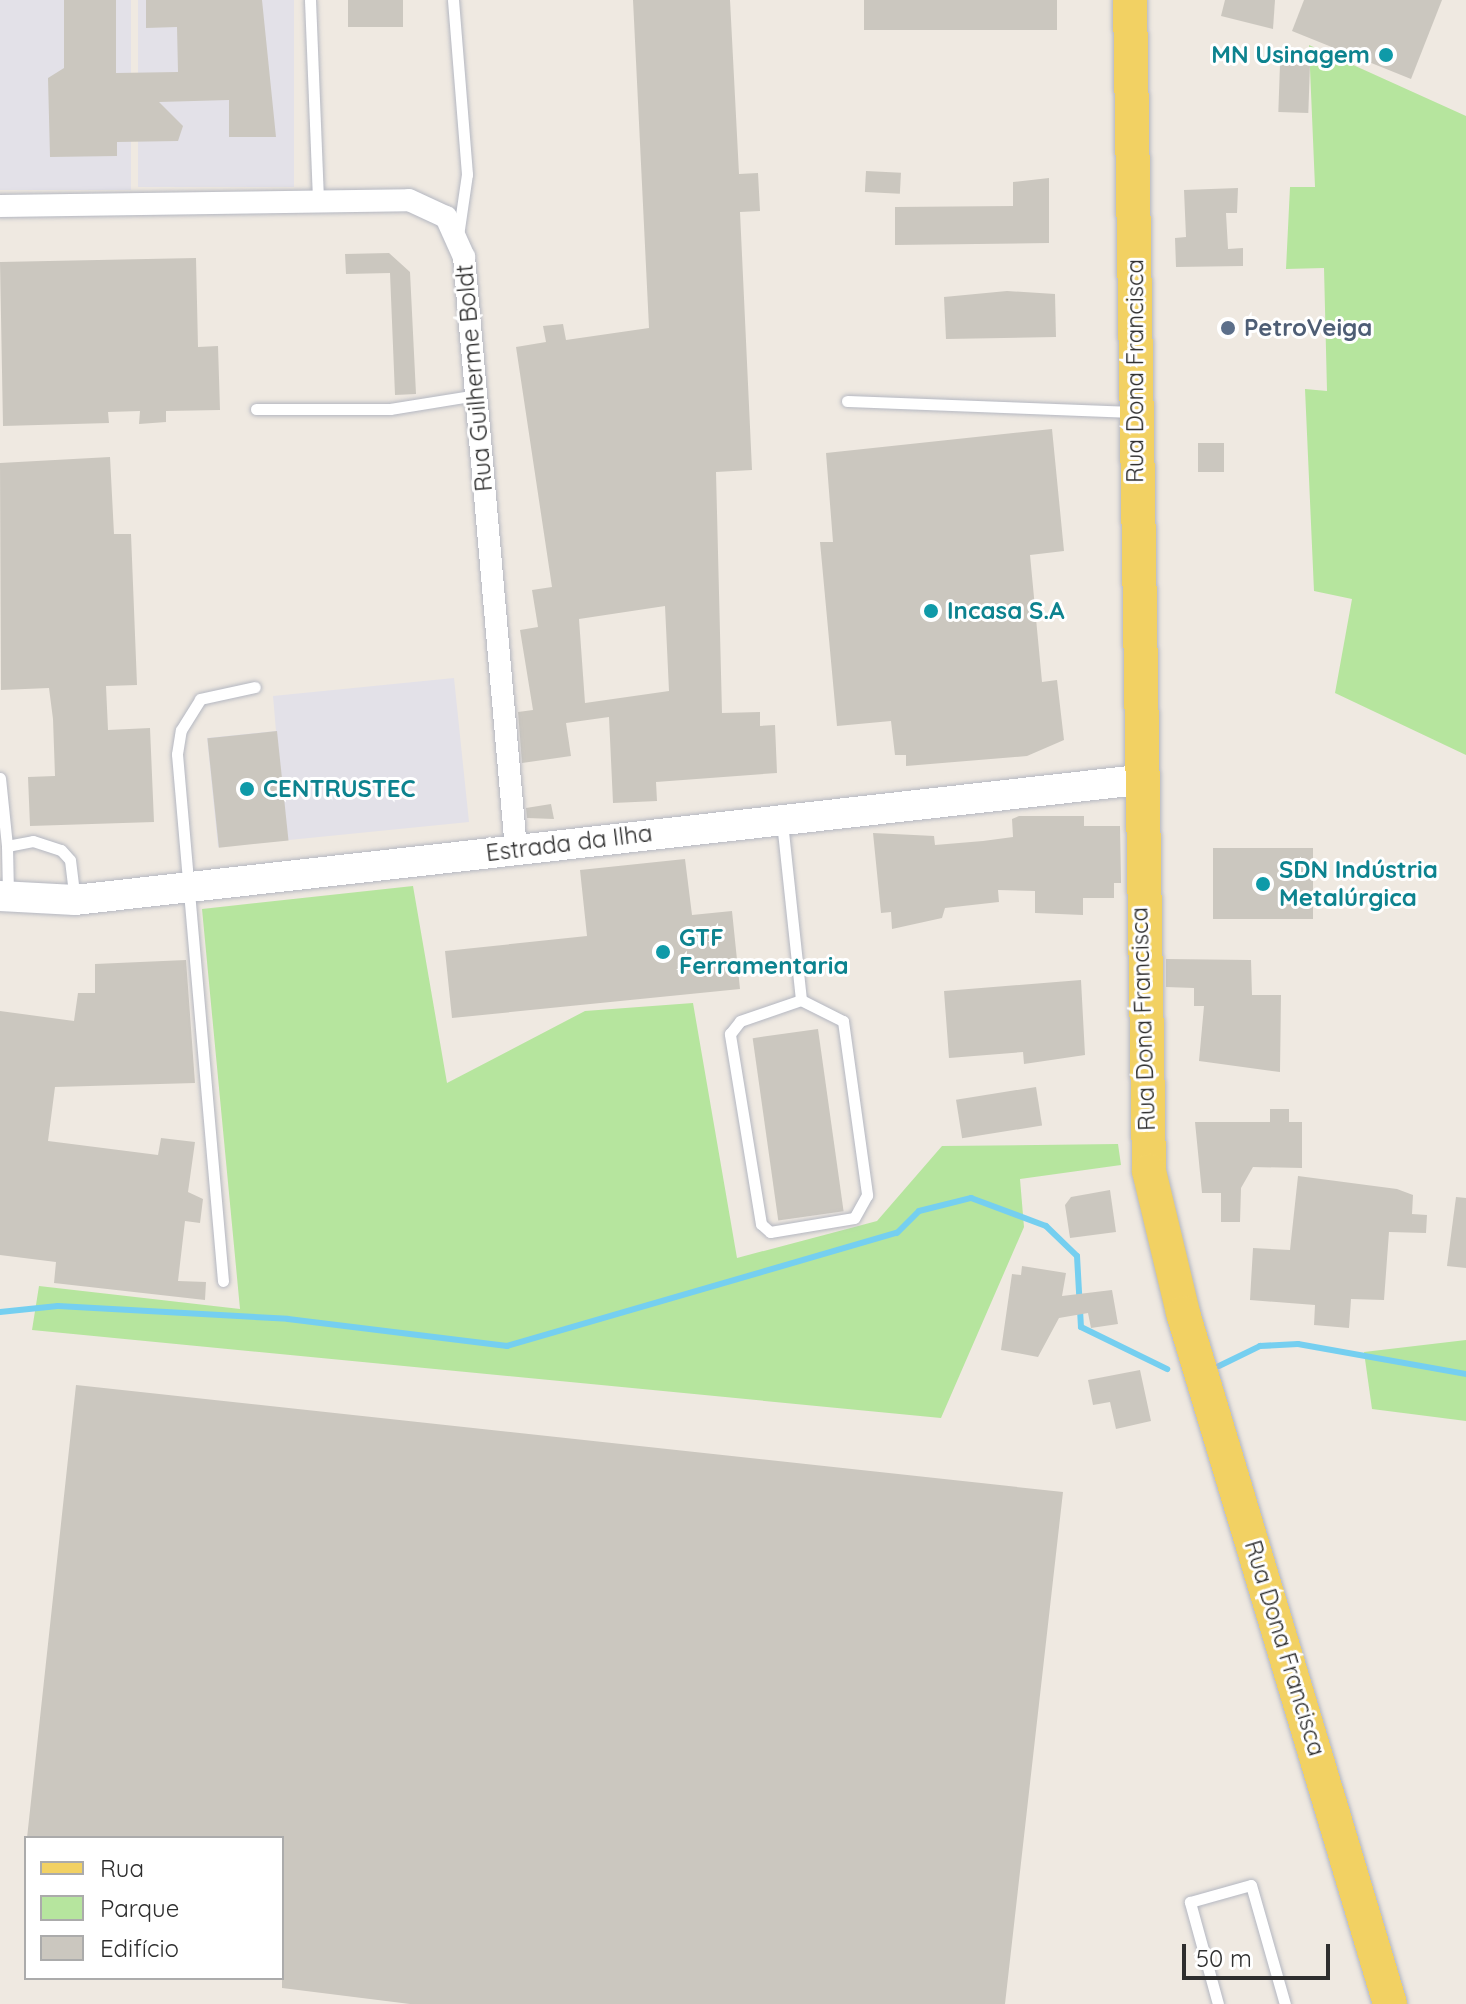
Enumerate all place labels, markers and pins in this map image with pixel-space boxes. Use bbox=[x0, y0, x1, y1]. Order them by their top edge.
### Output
place label: MN Usinagem bbox=[1211, 41, 1370, 69]
marker: MN Usinagem bbox=[1377, 46, 1395, 64]
place label: PetroVeiga bbox=[1244, 314, 1372, 342]
marker: PetroVeiga bbox=[1219, 319, 1237, 337]
place label: Incasa S.A bbox=[947, 597, 1065, 625]
marker: Incasa S.A bbox=[922, 602, 940, 620]
place label: CENTRUSTEC bbox=[263, 775, 416, 803]
marker: CENTRUSTEC bbox=[238, 780, 256, 798]
place label: SDN Indústria Metalúrgica bbox=[1279, 856, 1438, 912]
marker: SDN Indústria Metalúrgica bbox=[1254, 875, 1272, 893]
place label: GTF Ferramentaria bbox=[679, 924, 849, 980]
marker: GTF Ferramentaria bbox=[654, 943, 672, 961]

